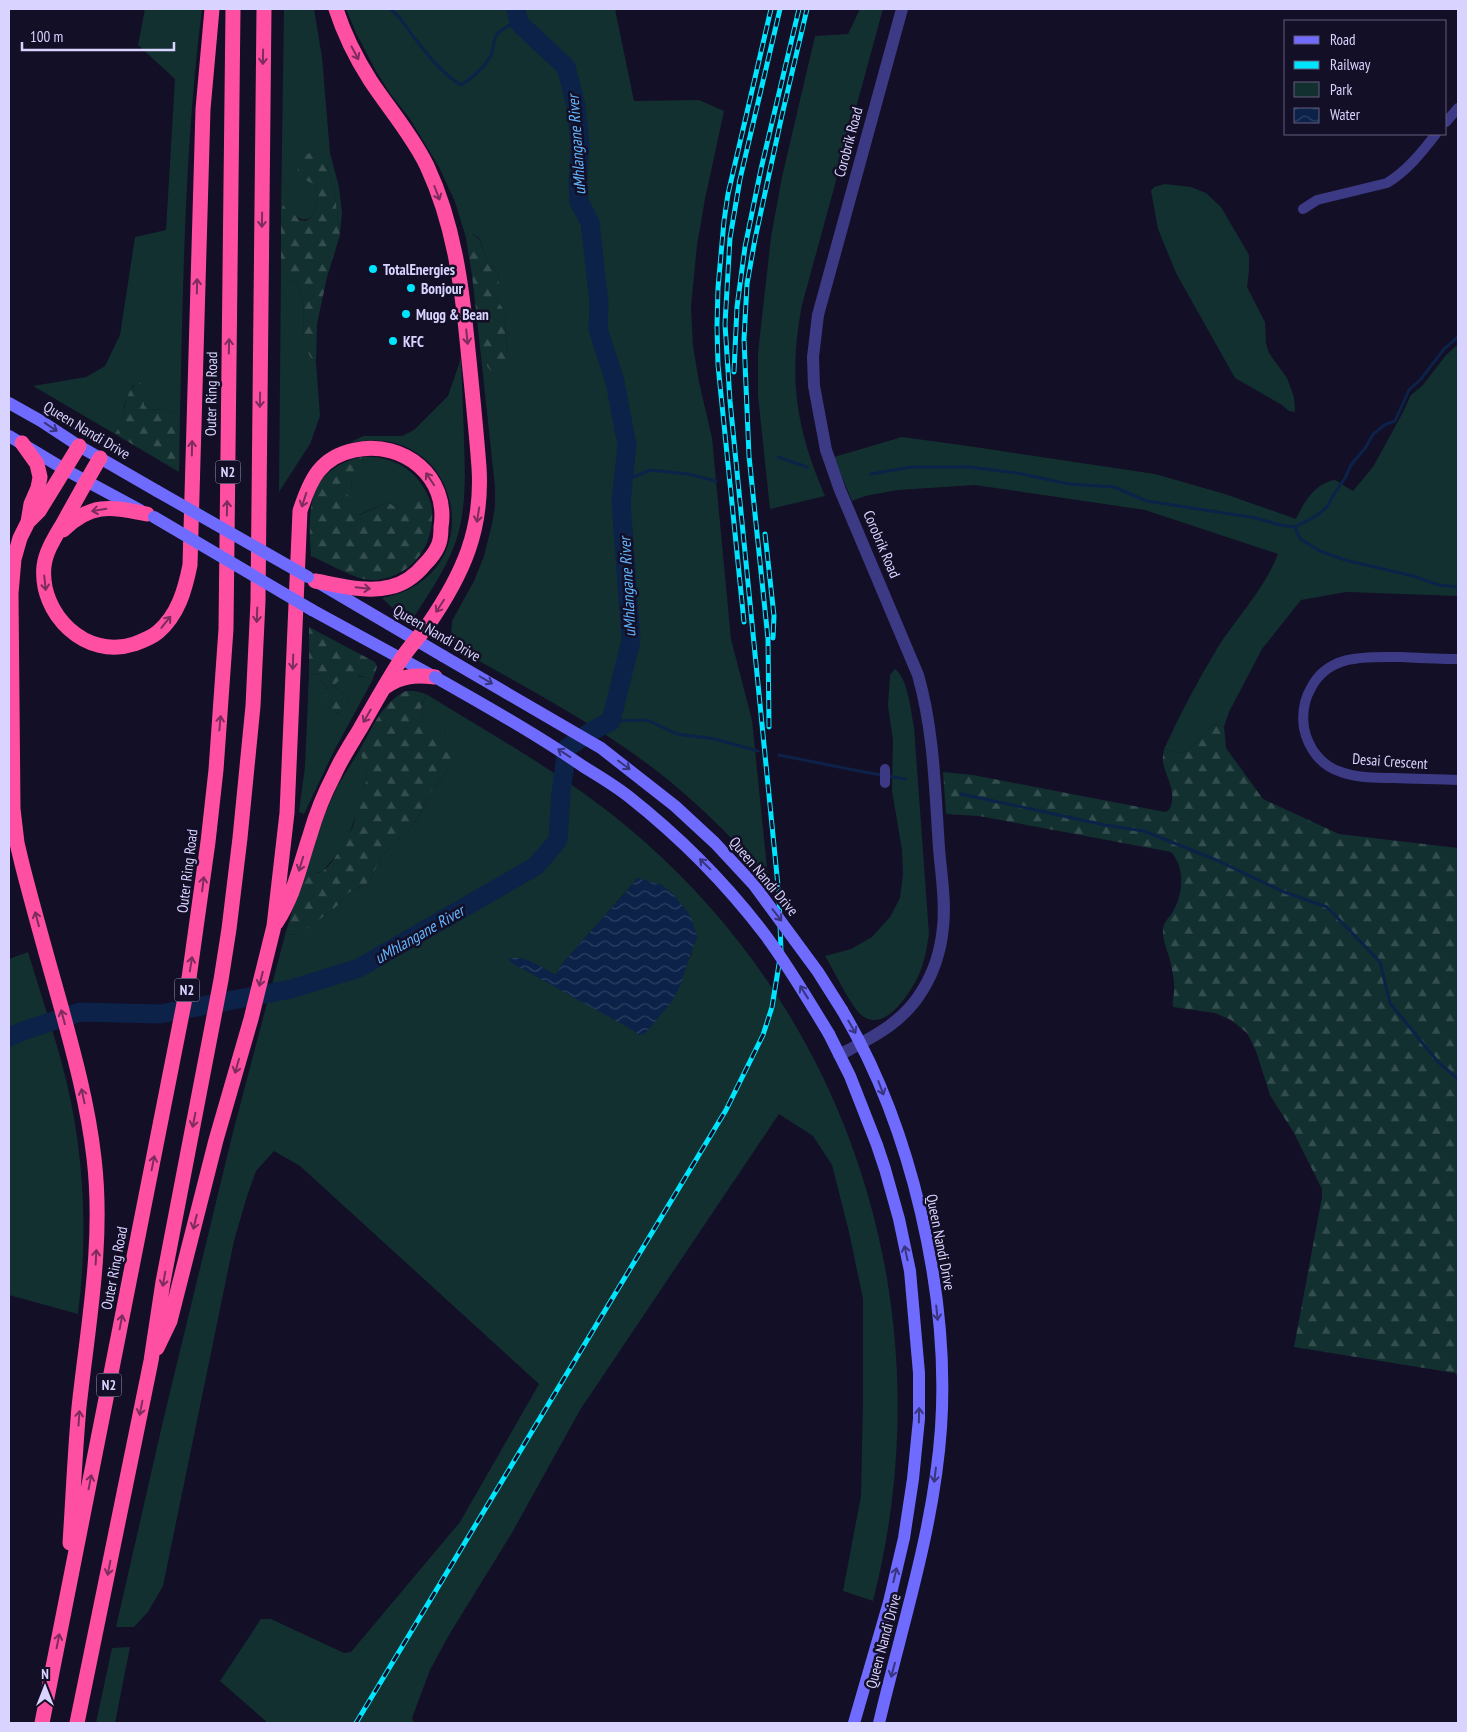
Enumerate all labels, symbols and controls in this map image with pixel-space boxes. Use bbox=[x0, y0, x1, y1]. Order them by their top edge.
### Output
scale bar bbox=[22, 20, 175, 52]
legend bbox=[1284, 20, 1447, 135]
text: 100 m bbox=[30, 27, 63, 46]
text: Road bbox=[1330, 30, 1356, 49]
one-way arrow bbox=[350, 46, 360, 61]
one-way arrow bbox=[258, 49, 268, 65]
text: Railway bbox=[1330, 55, 1371, 74]
text: Park bbox=[1330, 80, 1352, 99]
water label: uMhlangane River bbox=[562, 92, 589, 196]
street label: Corobrik Road bbox=[830, 105, 866, 179]
text: Water bbox=[1330, 105, 1361, 124]
one-way arrow bbox=[433, 185, 442, 200]
one-way arrow bbox=[257, 212, 267, 228]
place label: TotalEnergies bbox=[383, 260, 455, 279]
marker: TotalEnergies bbox=[367, 263, 379, 275]
one-way arrow bbox=[192, 278, 201, 294]
place label: Bonjour bbox=[421, 279, 464, 298]
marker: Bonjour bbox=[405, 282, 417, 294]
place label: Mugg & Bean bbox=[416, 305, 489, 324]
marker: Mugg & Bean bbox=[400, 308, 412, 320]
one-way arrow bbox=[462, 329, 472, 345]
place label: KFC bbox=[403, 332, 424, 351]
marker: KFC bbox=[387, 335, 399, 347]
one-way arrow bbox=[224, 338, 234, 354]
street label: Outer Ring Road bbox=[201, 352, 221, 436]
one-way arrow bbox=[255, 392, 265, 408]
street label: Queen Nandi Drive bbox=[40, 397, 134, 463]
one-way arrow bbox=[44, 422, 58, 432]
one-way arrow bbox=[188, 441, 197, 457]
road number: N2 bbox=[216, 461, 240, 484]
one-way arrow bbox=[425, 472, 435, 486]
one-way arrow bbox=[299, 492, 308, 507]
one-way arrow bbox=[223, 500, 232, 516]
one-way arrow bbox=[91, 505, 107, 515]
one-way arrow bbox=[472, 507, 482, 523]
street label: Corobrik Road bbox=[859, 507, 905, 581]
water label: uMhlangane River bbox=[614, 534, 640, 637]
one-way arrow bbox=[40, 575, 50, 591]
one-way arrow bbox=[355, 583, 371, 593]
one-way arrow bbox=[435, 598, 445, 612]
street label: Queen Nandi Drive bbox=[390, 600, 484, 666]
one-way arrow bbox=[252, 606, 262, 623]
one-way arrow bbox=[160, 616, 171, 629]
one-way arrow bbox=[289, 653, 298, 669]
one-way arrow bbox=[478, 676, 492, 686]
one-way arrow bbox=[362, 709, 372, 724]
one-way arrow bbox=[215, 715, 224, 731]
one-way arrow bbox=[557, 748, 571, 758]
street label: Desai Crescent bbox=[1352, 749, 1428, 773]
one-way arrow bbox=[617, 760, 631, 770]
street label: Outer Ring Road bbox=[172, 828, 202, 914]
street label: Queen Nandi Drive bbox=[725, 833, 803, 919]
one-way arrow bbox=[295, 856, 305, 872]
one-way arrow bbox=[698, 858, 711, 870]
one-way arrow bbox=[198, 877, 208, 893]
water label: uMhlangane River bbox=[371, 899, 470, 968]
one-way arrow bbox=[772, 908, 783, 921]
one-way arrow bbox=[31, 912, 41, 928]
one-way arrow bbox=[187, 957, 197, 973]
one-way arrow bbox=[256, 971, 265, 987]
road number: N2 bbox=[174, 978, 200, 1002]
one-way arrow bbox=[799, 986, 809, 1000]
one-way arrow bbox=[58, 1009, 68, 1025]
one-way arrow bbox=[848, 1019, 858, 1033]
one-way arrow bbox=[232, 1057, 242, 1073]
one-way arrow bbox=[877, 1080, 886, 1095]
one-way arrow bbox=[78, 1088, 87, 1104]
one-way arrow bbox=[188, 1111, 198, 1127]
one-way arrow bbox=[149, 1155, 158, 1171]
street label: Queen Nandi Drive bbox=[922, 1192, 960, 1292]
one-way arrow bbox=[189, 1214, 199, 1230]
street label: Outer Ring Road bbox=[97, 1225, 131, 1311]
one-way arrow bbox=[901, 1245, 910, 1261]
one-way arrow bbox=[92, 1249, 101, 1265]
one-way arrow bbox=[159, 1271, 168, 1287]
one-way arrow bbox=[932, 1304, 942, 1320]
one-way arrow bbox=[117, 1315, 127, 1331]
road number: N2 bbox=[96, 1374, 122, 1396]
one-way arrow bbox=[136, 1400, 145, 1416]
one-way arrow bbox=[914, 1407, 923, 1423]
one-way arrow bbox=[74, 1411, 83, 1427]
one-way arrow bbox=[930, 1466, 940, 1482]
one-way arrow bbox=[86, 1474, 95, 1490]
one-way arrow bbox=[104, 1559, 113, 1575]
one-way arrow bbox=[891, 1568, 900, 1584]
street label: Queen Nandi Drive bbox=[861, 1591, 905, 1691]
one-way arrow bbox=[54, 1633, 64, 1649]
north arrow bbox=[20, 1662, 70, 1712]
one-way arrow bbox=[887, 1662, 897, 1678]
text: N bbox=[41, 1665, 49, 1683]

